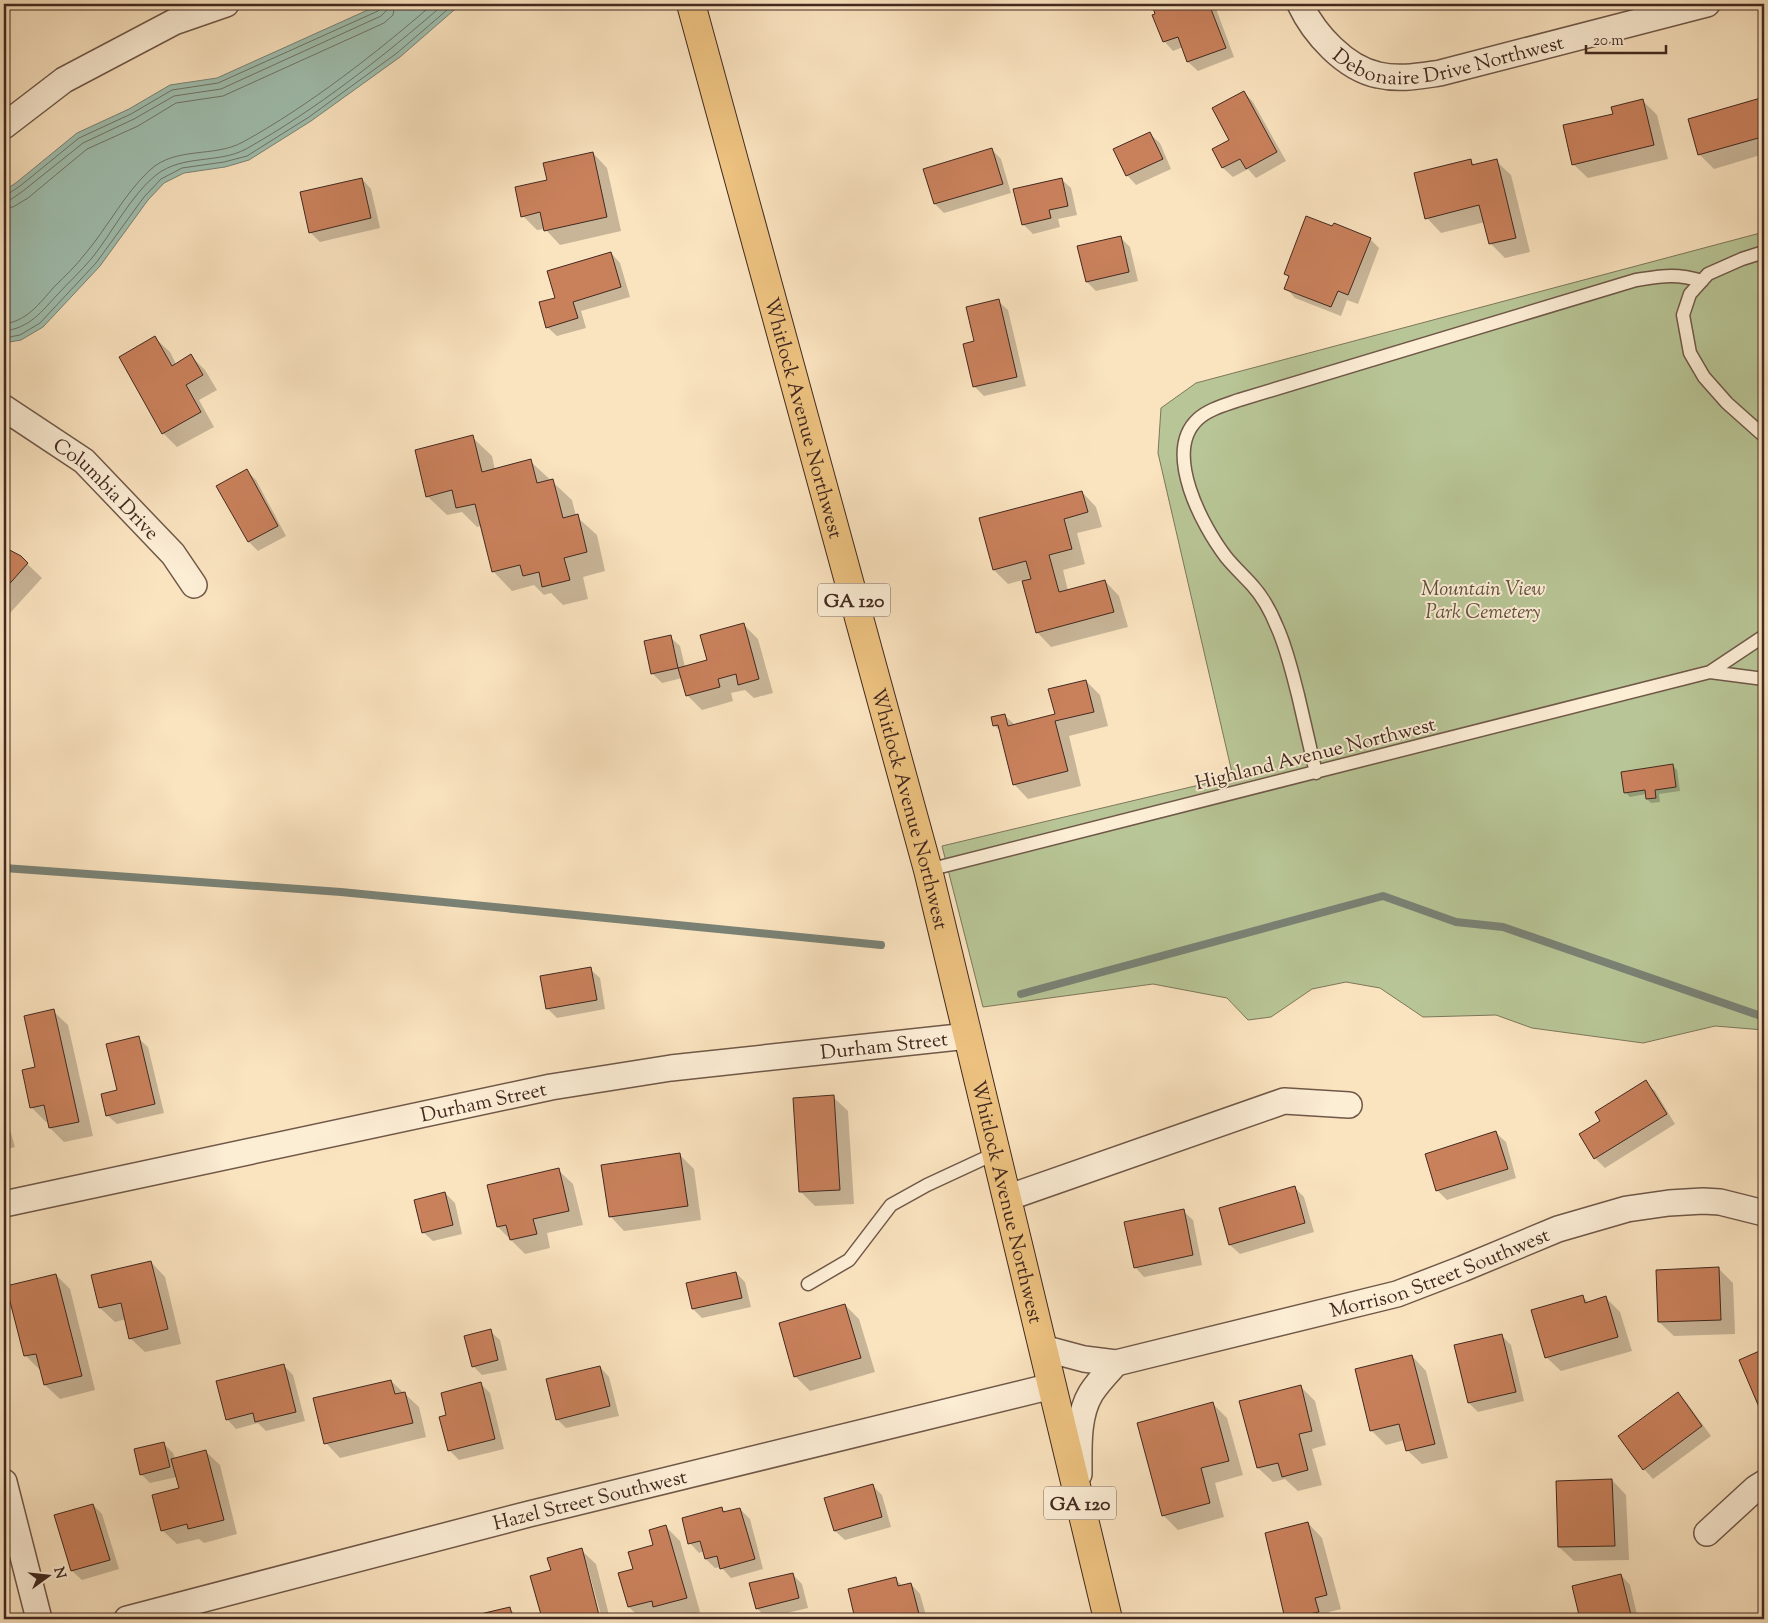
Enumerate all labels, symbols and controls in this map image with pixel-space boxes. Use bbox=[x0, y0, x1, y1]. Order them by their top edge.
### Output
scale bar bbox=[1586, 22, 1666, 54]
street label: Debonaire Drive Northwest bbox=[1331, 28, 1569, 56]
text: Debonaire Drive Northwest bbox=[1325, 30, 1567, 94]
text: 20 m bbox=[1593, 31, 1624, 52]
street label: Whitlock Avenue Northwest bbox=[755, 295, 849, 542]
street label: Columbia Drive bbox=[46, 432, 165, 548]
park label: Mountain View Park Cemetery bbox=[1421, 576, 1545, 628]
road number: GA 120 bbox=[818, 584, 890, 616]
street label: Whitlock Avenue Northwest bbox=[862, 685, 954, 933]
street label: Highland Avenue Northwest bbox=[1192, 711, 1439, 799]
street label: Durham Street bbox=[819, 1026, 950, 1069]
street label: Durham Street bbox=[418, 1076, 550, 1132]
street label: Whitlock Avenue Northwest bbox=[962, 1078, 1049, 1327]
street label: Morrison Street Southwest bbox=[1327, 1222, 1555, 1327]
street label: Hazel Street Southwest bbox=[490, 1464, 691, 1540]
road number: GA 120 bbox=[1044, 1486, 1116, 1520]
north arrow bbox=[22, 1550, 72, 1600]
text: N bbox=[48, 1565, 70, 1581]

